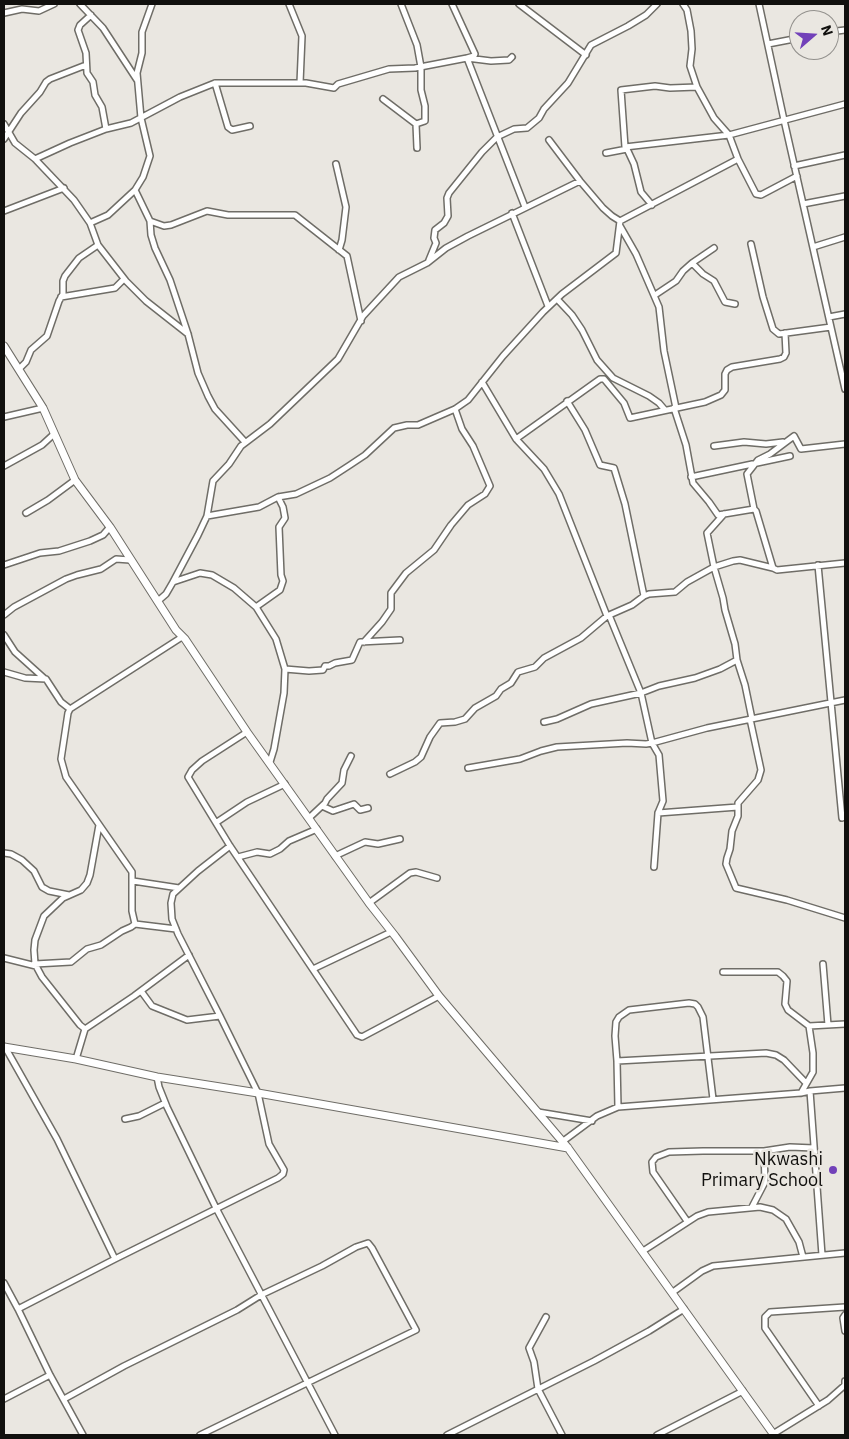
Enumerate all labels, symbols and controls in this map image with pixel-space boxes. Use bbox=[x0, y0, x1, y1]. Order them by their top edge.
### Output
north arrow bbox=[789, 10, 839, 60]
text: N bbox=[817, 23, 837, 38]
place label: Nkwashi Primary School bbox=[701, 1149, 823, 1192]
marker: Nkwashi Primary School bbox=[827, 1164, 839, 1176]

